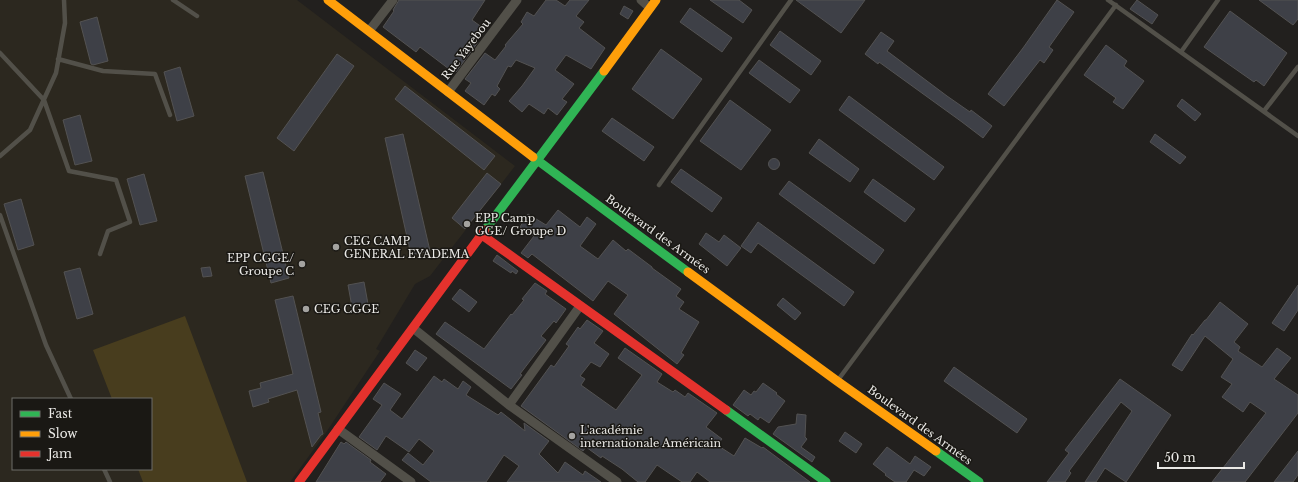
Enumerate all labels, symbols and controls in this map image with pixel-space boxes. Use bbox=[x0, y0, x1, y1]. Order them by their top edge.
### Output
street label: Rue Yayebou bbox=[439, 15, 494, 82]
street label: Boulevard des Armées bbox=[603, 191, 713, 277]
place label: EPP Camp GGE/ Groupe D bbox=[475, 211, 567, 238]
marker: EPP Camp GGE/ Groupe D bbox=[462, 219, 472, 229]
place label: CEG CAMP GENERAL EYADEMA bbox=[344, 234, 470, 261]
marker: CEG CAMP GENERAL EYADEMA bbox=[331, 242, 341, 252]
place label: EPP CGGE/ Groupe C bbox=[227, 251, 294, 278]
marker: EPP CGGE/ Groupe C bbox=[297, 259, 307, 269]
place label: CEG CGGE bbox=[314, 302, 379, 316]
marker: CEG CGGE bbox=[301, 304, 311, 314]
street label: Boulevard des Armées bbox=[865, 382, 975, 468]
legend bbox=[12, 398, 152, 470]
text: Fast bbox=[48, 406, 73, 421]
place label: L'académie internationale Américain bbox=[580, 423, 721, 450]
text: Slow bbox=[48, 426, 78, 441]
marker: L'académie internationale Américain bbox=[567, 431, 577, 441]
scale bar bbox=[1158, 444, 1244, 470]
text: Jam bbox=[46, 446, 72, 461]
text: 50 m bbox=[1164, 450, 1196, 465]

